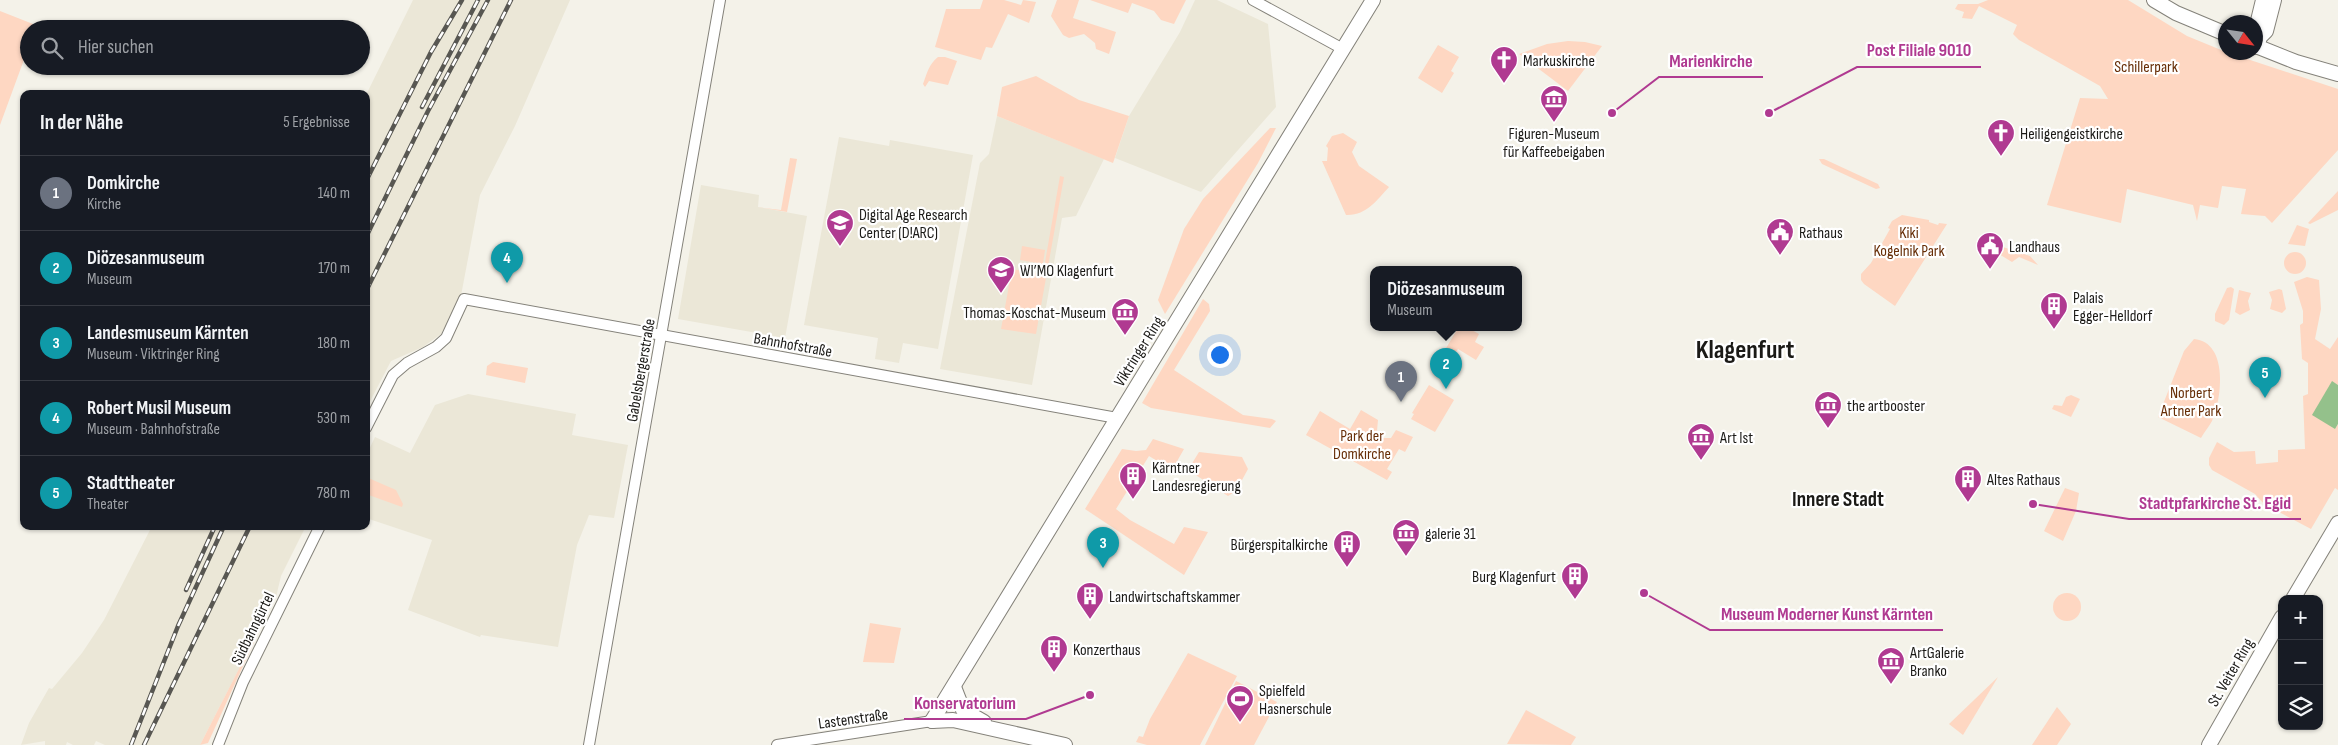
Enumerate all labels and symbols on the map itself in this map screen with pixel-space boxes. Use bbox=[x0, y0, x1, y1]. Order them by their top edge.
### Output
north arrow bbox=[2218, 15, 2263, 60]
callout: Post Filiale 9010 bbox=[1857, 34, 1981, 67]
text: Post Filiale 9010 bbox=[1867, 40, 1971, 61]
callout: Marienkirche bbox=[1659, 44, 1763, 77]
church icon: Markuskirche bbox=[1489, 45, 1519, 84]
text: Marienkirche bbox=[1669, 51, 1753, 72]
place label: Markuskirche bbox=[1523, 52, 1595, 71]
park label: Schillerpark bbox=[2114, 58, 2178, 77]
museum icon: Figuren-Museum für Kaffeebeigaben bbox=[1539, 84, 1569, 123]
church icon: Heiligengeistkirche bbox=[1986, 118, 2016, 157]
place label: Figuren-Museum für Kaffeebeigaben bbox=[1503, 125, 1605, 162]
place label: Heiligengeistkirche bbox=[2020, 125, 2123, 144]
place label: Digital Age Research Center (D!ARC) bbox=[859, 206, 968, 243]
school or university icon: Digital Age Research Center (D!ARC) bbox=[825, 208, 855, 247]
public building icon: Rathaus bbox=[1765, 217, 1795, 256]
place label: Rathaus bbox=[1799, 224, 1843, 243]
park label: Kiki Kogelnik Park bbox=[1873, 224, 1945, 261]
public building icon: Landhaus bbox=[1975, 231, 2005, 270]
place label: Landhaus bbox=[2009, 238, 2060, 257]
pin: 4 bbox=[491, 242, 523, 283]
school or university icon: WI’MO Klagenfurt bbox=[986, 255, 1016, 294]
place label: WI’MO Klagenfurt bbox=[1020, 262, 1114, 281]
place label: Palais Egger-Helldorf bbox=[2073, 289, 2153, 326]
building icon: Palais Egger-Helldorf bbox=[2039, 291, 2069, 330]
museum icon: Thomas-Koschat-Museum bbox=[1110, 297, 1140, 336]
place label: Thomas-Koschat-Museum bbox=[963, 304, 1106, 323]
street label: Viktringer Ring bbox=[1110, 313, 1168, 390]
street label: Gabelsbergerstraße bbox=[623, 317, 660, 423]
street label: Bahnhofstraße bbox=[752, 329, 833, 362]
district label: Klagenfurt bbox=[1696, 335, 1795, 366]
your location bbox=[1207, 342, 1233, 368]
pin: 2 bbox=[1430, 348, 1462, 389]
pin: 5 bbox=[2249, 357, 2281, 398]
pin: 1 bbox=[1385, 361, 1417, 402]
park label: Norbert Artner Park bbox=[2160, 384, 2221, 421]
museum icon: the artbooster bbox=[1813, 390, 1843, 429]
place label: the artbooster bbox=[1847, 397, 1925, 416]
museum icon: Art Ist bbox=[1686, 422, 1716, 461]
park label: Park der Domkirche bbox=[1333, 427, 1391, 464]
place label: Art Ist bbox=[1719, 429, 1753, 448]
place label: Kärntner Landesregierung bbox=[1152, 459, 1241, 496]
building icon: Kärntner Landesregierung bbox=[1118, 461, 1148, 500]
building icon: Altes Rathaus bbox=[1953, 464, 1983, 503]
place label: Altes Rathaus bbox=[1986, 471, 2060, 490]
callout: Stadtpfarkirche St. Egid bbox=[2129, 486, 2301, 519]
district label: Innere Stadt bbox=[1792, 487, 1884, 512]
text: Stadtpfarkirche St. Egid bbox=[2139, 493, 2291, 514]
museum icon: galerie 31 bbox=[1391, 518, 1421, 557]
place label: galerie 31 bbox=[1425, 525, 1476, 544]
pin: 3 bbox=[1087, 527, 1119, 568]
building icon: Bürgerspitalkirche bbox=[1332, 529, 1362, 568]
place label: Bürgerspitalkirche bbox=[1231, 536, 1328, 555]
building icon: Burg Klagenfurt bbox=[1560, 561, 1590, 600]
place label: Burg Klagenfurt bbox=[1472, 568, 1556, 587]
building icon: Landwirtschaftskammer bbox=[1075, 581, 1105, 620]
place label: Landwirtschaftskammer bbox=[1109, 588, 1241, 607]
street label: Südbahngürtel bbox=[228, 589, 279, 668]
callout: Museum Moderner Kunst Kärnten bbox=[1710, 597, 1943, 630]
text: Museum Moderner Kunst Kärnten bbox=[1721, 604, 1933, 625]
building icon: Konzerthaus bbox=[1039, 634, 1069, 673]
street label: St. Veiter Ring bbox=[2204, 635, 2258, 710]
place label: Konzerthaus bbox=[1073, 641, 1141, 660]
place label: ArtGalerie Branko bbox=[1909, 644, 1964, 681]
museum icon: ArtGalerie Branko bbox=[1876, 646, 1906, 685]
place label: Spielfeld Hasnerschule bbox=[1259, 682, 1332, 719]
sports icon: Spielfeld Hasnerschule bbox=[1225, 684, 1255, 723]
callout: Konservatorium bbox=[904, 686, 1026, 719]
text: Konservatorium bbox=[914, 693, 1016, 714]
street label: Lastenstraße bbox=[817, 705, 889, 734]

